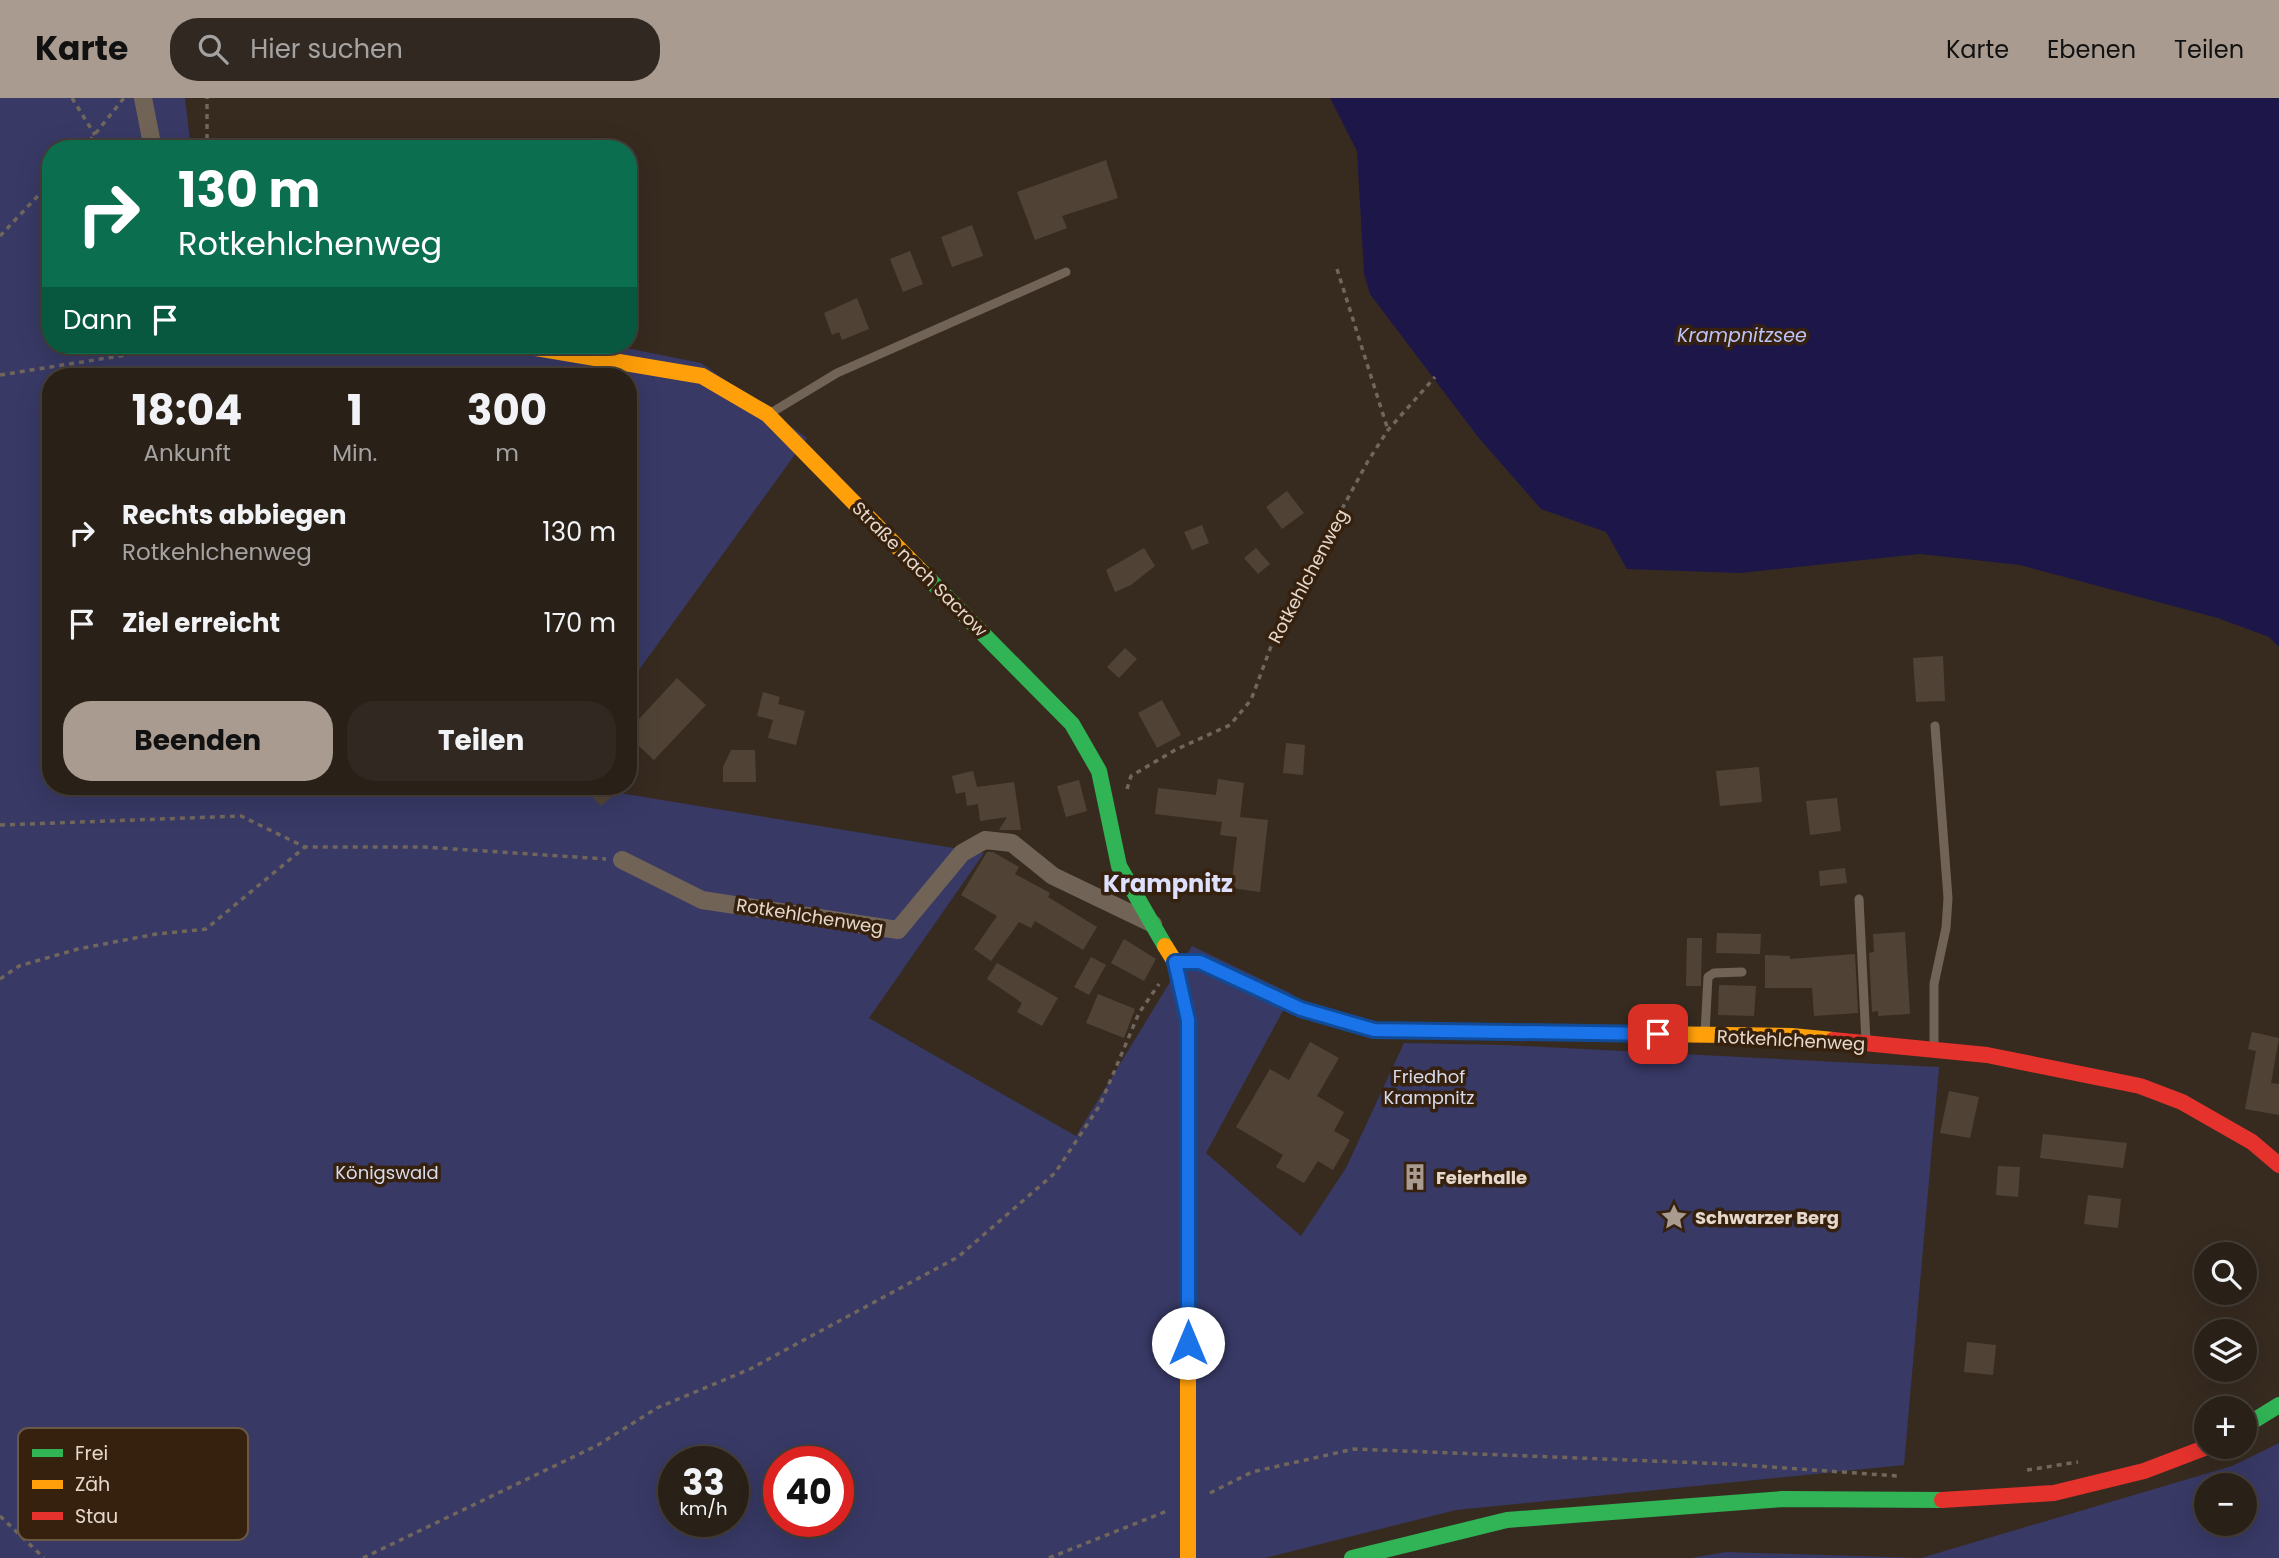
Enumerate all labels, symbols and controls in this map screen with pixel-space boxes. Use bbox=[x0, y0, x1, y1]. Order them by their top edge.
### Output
search box bbox=[170, 18, 660, 81]
text: Karte bbox=[35, 25, 128, 72]
icon: search bbox=[194, 30, 232, 68]
text: Hier suchen bbox=[250, 31, 403, 67]
text: Karte bbox=[1946, 33, 2009, 66]
text: Ebenen bbox=[2047, 33, 2136, 66]
text: Teilen bbox=[2174, 33, 2244, 66]
text: 130 m bbox=[178, 156, 320, 224]
icon: right bbox=[63, 168, 154, 259]
text: Rotkehlchenweg bbox=[178, 221, 442, 266]
icon: arrive bbox=[146, 301, 184, 339]
text: Dann bbox=[63, 302, 132, 338]
water label: Krampnitzsee bbox=[1677, 322, 1807, 349]
text: 18:04 bbox=[132, 381, 243, 440]
text: 1 bbox=[347, 381, 363, 440]
text: 300 bbox=[467, 381, 547, 440]
text: Ankunft bbox=[143, 437, 231, 469]
text: Min. bbox=[332, 437, 377, 469]
text: m bbox=[495, 437, 519, 469]
street label: Straße nach Sacrow bbox=[847, 496, 993, 642]
text: Rechts abbiegen bbox=[122, 497, 347, 533]
street label: Rotkehlchenweg bbox=[1262, 505, 1354, 647]
icon: right bbox=[63, 514, 101, 552]
text: 130 m bbox=[542, 514, 616, 550]
text: Rotkehlchenweg bbox=[122, 536, 312, 568]
icon: arrive bbox=[63, 605, 101, 643]
text: Ziel erreicht bbox=[122, 605, 280, 641]
text: 170 m bbox=[543, 605, 616, 641]
button: Beenden bbox=[63, 701, 333, 781]
button: Teilen bbox=[347, 701, 616, 781]
district label: Krampnitz bbox=[1103, 867, 1233, 900]
street label: Rotkehlchenweg bbox=[735, 892, 885, 940]
pin bbox=[1628, 1004, 1688, 1064]
icon: arrive bbox=[1639, 1015, 1677, 1053]
street label: Rotkehlchenweg bbox=[1716, 1024, 1866, 1056]
park label: Friedhof Krampnitz bbox=[1383, 1064, 1475, 1110]
park label: Königswald bbox=[335, 1160, 439, 1185]
building icon: Feierhalle bbox=[1400, 1162, 1430, 1192]
place label: Feierhalle bbox=[1436, 1165, 1527, 1190]
place icon: Schwarzer Berg bbox=[1659, 1202, 1689, 1232]
place label: Schwarzer Berg bbox=[1695, 1205, 1839, 1230]
map controls bbox=[2194, 1242, 2257, 1536]
button: search bbox=[2194, 1242, 2257, 1305]
position arrow bbox=[1151, 1306, 1225, 1380]
button: layers bbox=[2194, 1319, 2257, 1382]
button: + bbox=[2194, 1396, 2257, 1459]
legend bbox=[18, 1428, 248, 1540]
text: Frei bbox=[75, 1440, 108, 1467]
speed limit sign: 40 bbox=[763, 1446, 854, 1537]
text: 33 bbox=[682, 1458, 725, 1507]
text: Zäh bbox=[75, 1471, 110, 1498]
button: − bbox=[2194, 1473, 2257, 1536]
text: km/h bbox=[680, 1496, 727, 1521]
text: Stau bbox=[75, 1503, 118, 1530]

